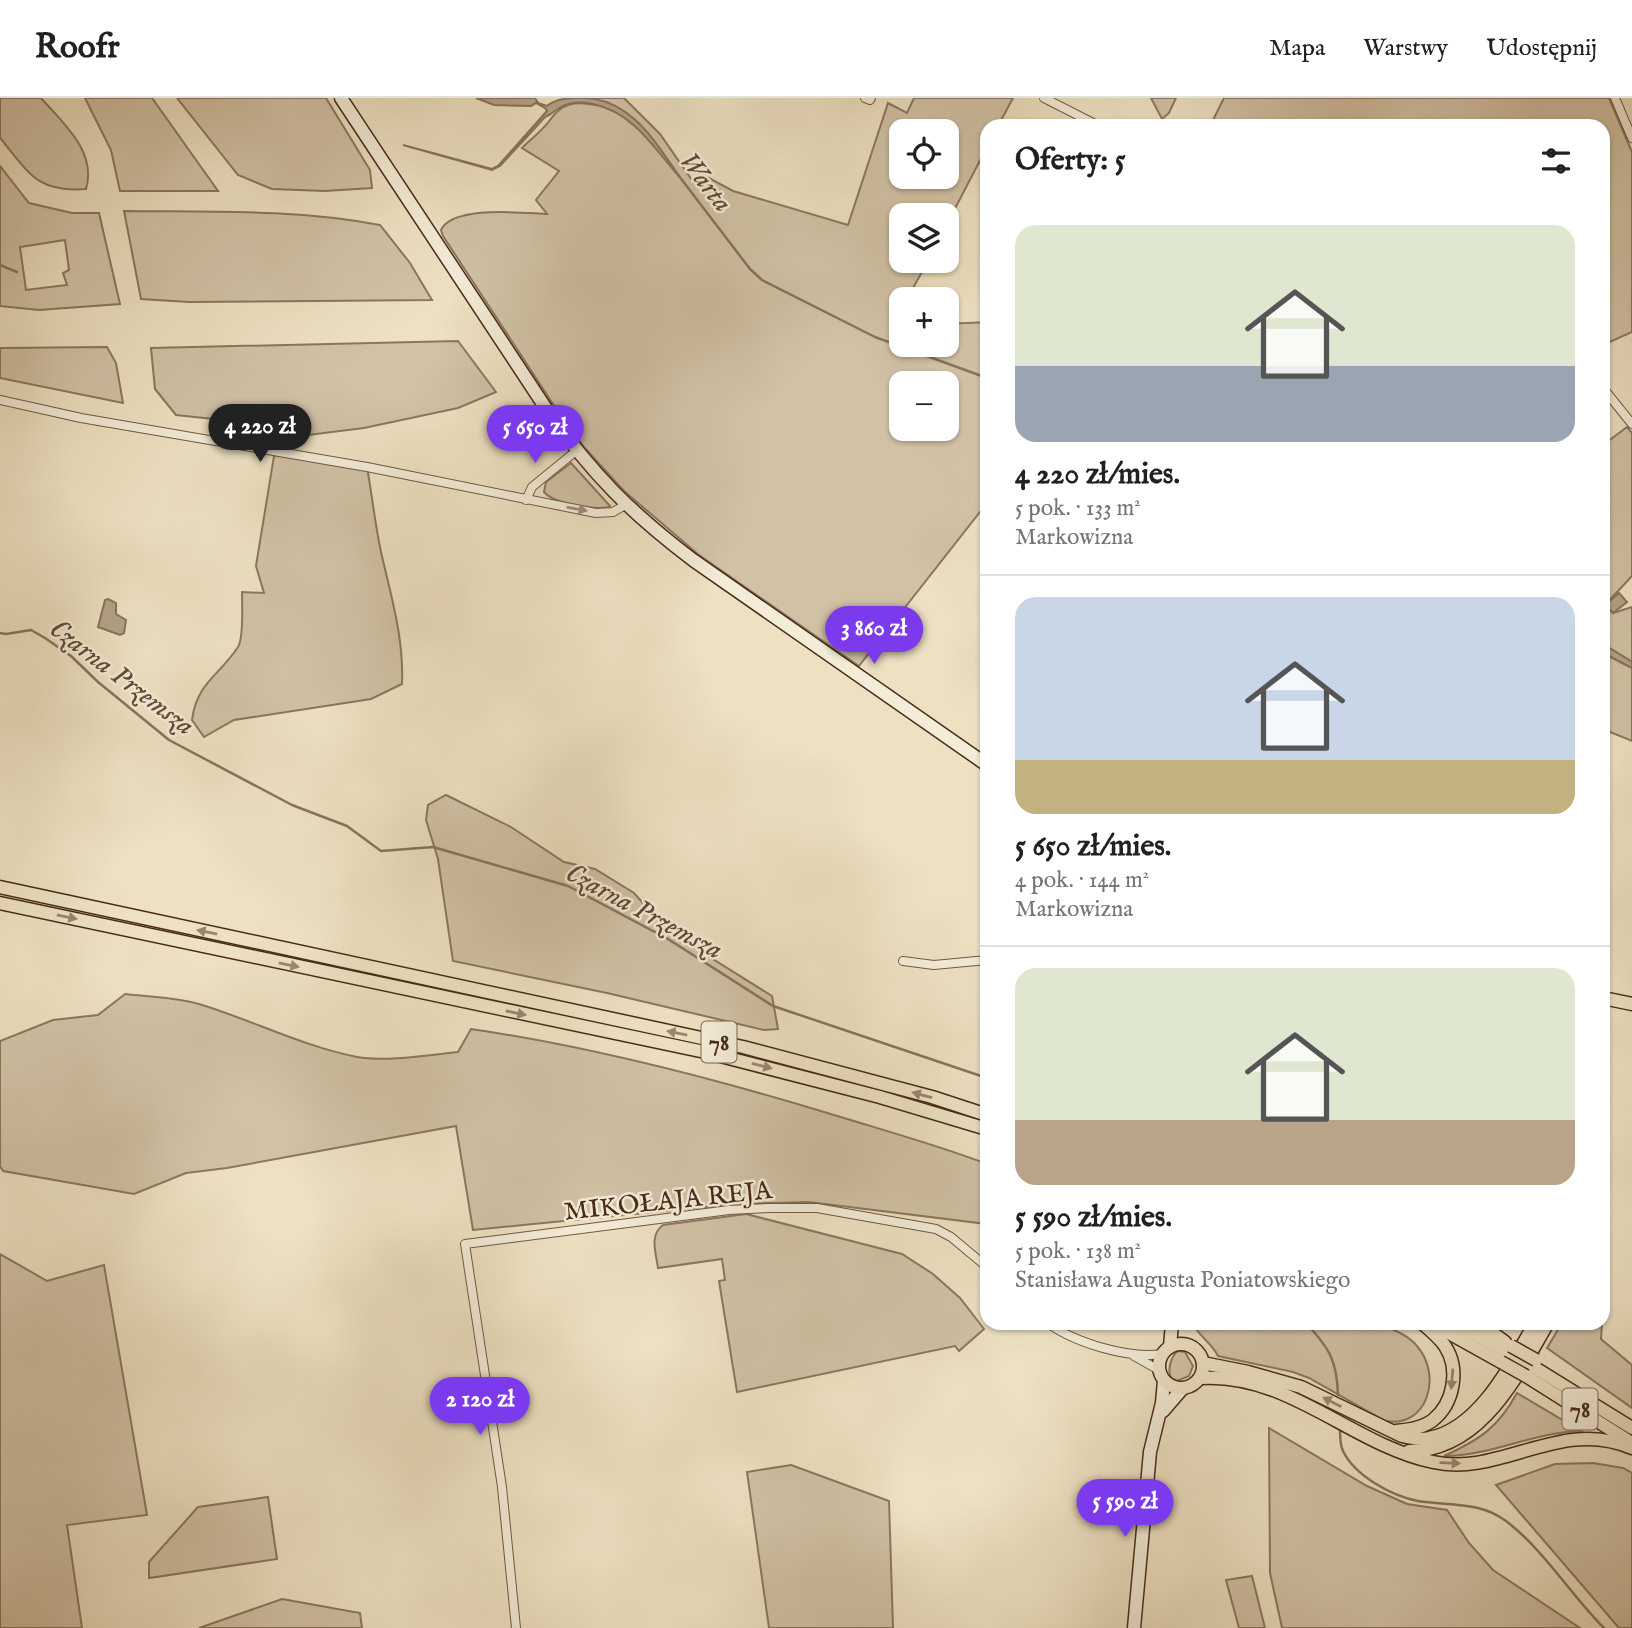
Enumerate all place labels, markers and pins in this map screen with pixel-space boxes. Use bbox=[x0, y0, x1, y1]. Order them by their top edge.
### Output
pin: 4 220 zł bbox=[188, 404, 332, 464]
pin: 5 650 zł bbox=[463, 406, 607, 465]
pin: 3 860 zł bbox=[802, 606, 946, 666]
pin: 2 120 zł bbox=[408, 1378, 552, 1437]
pin: 5 590 zł bbox=[1053, 1480, 1197, 1539]

